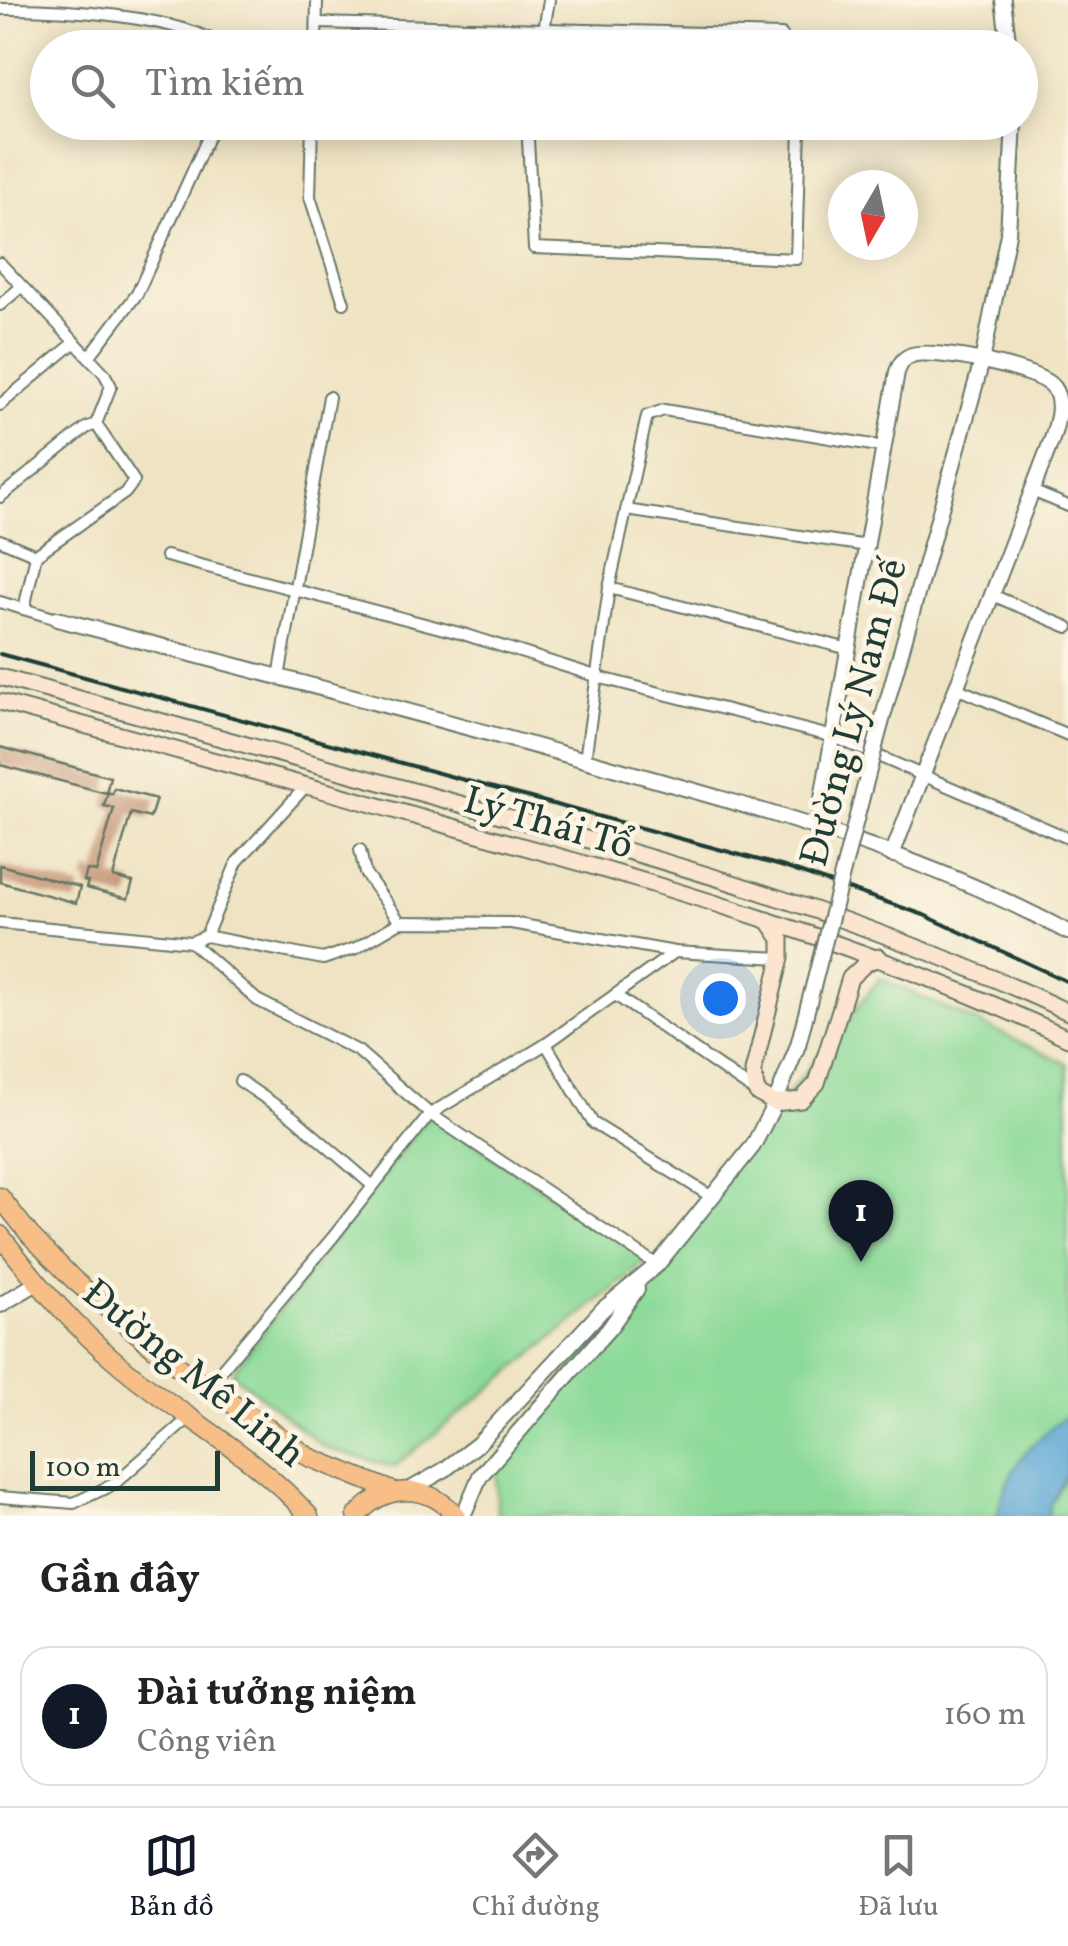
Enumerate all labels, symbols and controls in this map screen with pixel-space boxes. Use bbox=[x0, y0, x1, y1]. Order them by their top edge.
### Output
search box bbox=[30, 30, 1038, 140]
icon: search bbox=[65, 58, 120, 113]
text: Tìm kiếm bbox=[145, 59, 305, 112]
north arrow bbox=[828, 170, 918, 260]
street label: Đường Lý Nam Đế bbox=[788, 552, 924, 873]
street label: Lý Thái Tổ bbox=[457, 774, 639, 876]
your location bbox=[695, 973, 746, 1024]
pin: 1 bbox=[828, 1180, 894, 1262]
street label: Đường Mê Linh bbox=[69, 1267, 316, 1483]
scale bar bbox=[30, 1446, 220, 1490]
text: 100 m bbox=[45, 1449, 120, 1488]
text: Gần đây bbox=[40, 1552, 200, 1611]
text: Đài tưởng niệm bbox=[137, 1668, 417, 1721]
text: 1 bbox=[68, 1694, 81, 1738]
text: 160 m bbox=[943, 1694, 1026, 1738]
text: Công viên bbox=[137, 1721, 277, 1765]
tab: Bản đồ bbox=[129, 1828, 214, 1927]
tab: Chỉ đường bbox=[472, 1828, 600, 1927]
tab: Đã lưu bbox=[858, 1828, 939, 1927]

